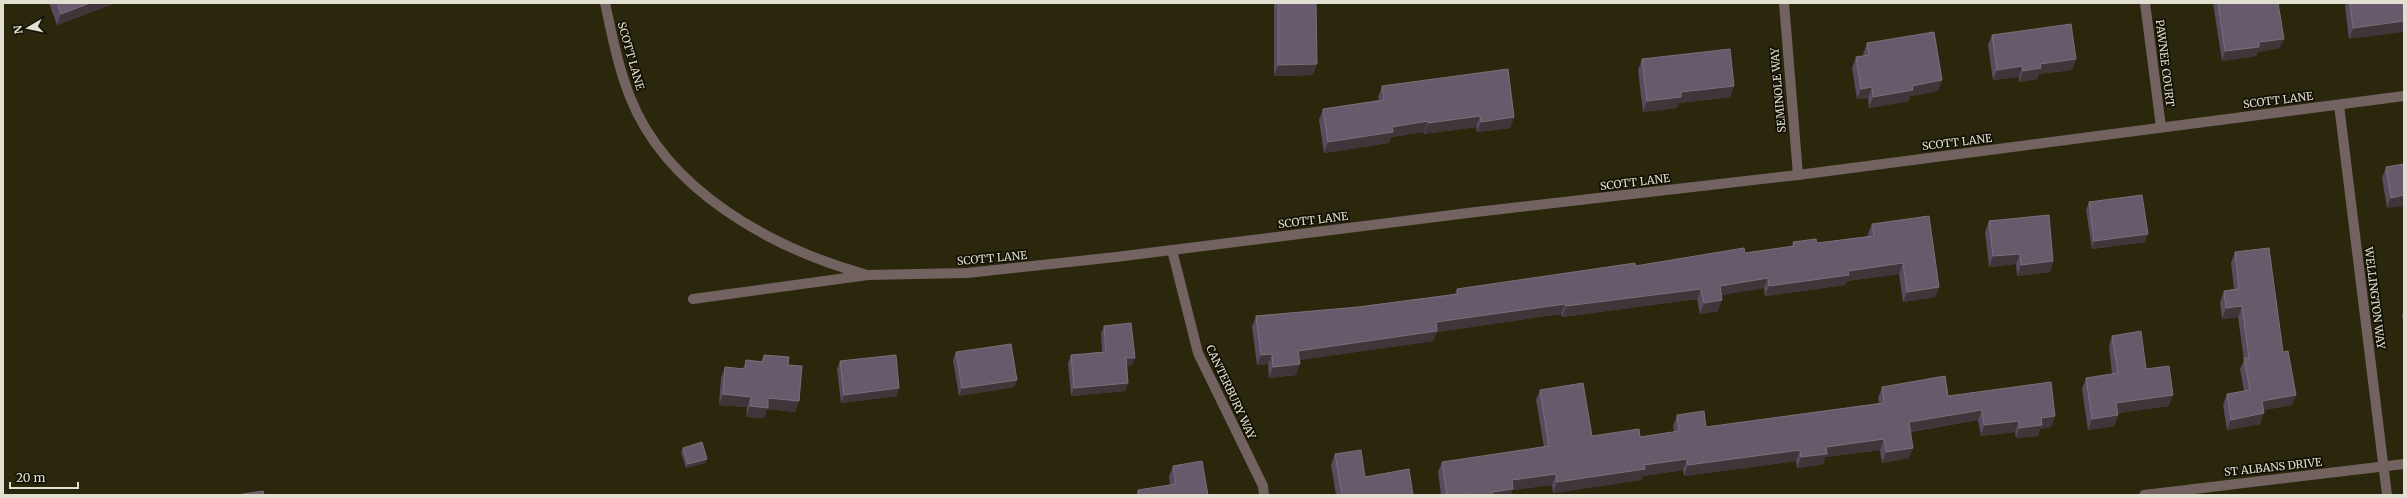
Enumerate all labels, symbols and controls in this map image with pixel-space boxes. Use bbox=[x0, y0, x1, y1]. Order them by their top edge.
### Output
north arrow bbox=[8, 8, 48, 48]
street label: PAWNEE COURT bbox=[2153, 19, 2177, 108]
street label: SCOTT LANE bbox=[615, 20, 647, 92]
text: N bbox=[10, 24, 26, 35]
street label: SEMINOLE WAY bbox=[1767, 46, 1789, 133]
street label: SCOTT LANE bbox=[2242, 89, 2314, 111]
street label: SCOTT LANE bbox=[1921, 131, 1993, 153]
street label: SCOTT LANE bbox=[1599, 171, 1671, 193]
street label: SCOTT LANE bbox=[1277, 209, 1349, 231]
street label: WELLINGTON WAY bbox=[2362, 245, 2388, 351]
street label: SCOTT LANE bbox=[956, 248, 1028, 268]
street label: CANTERBURY WAY bbox=[1203, 342, 1259, 442]
street label: ST ALBANS DRIVE bbox=[2223, 455, 2323, 479]
scale bar bbox=[10, 464, 78, 490]
text: 20 m bbox=[16, 470, 45, 485]

